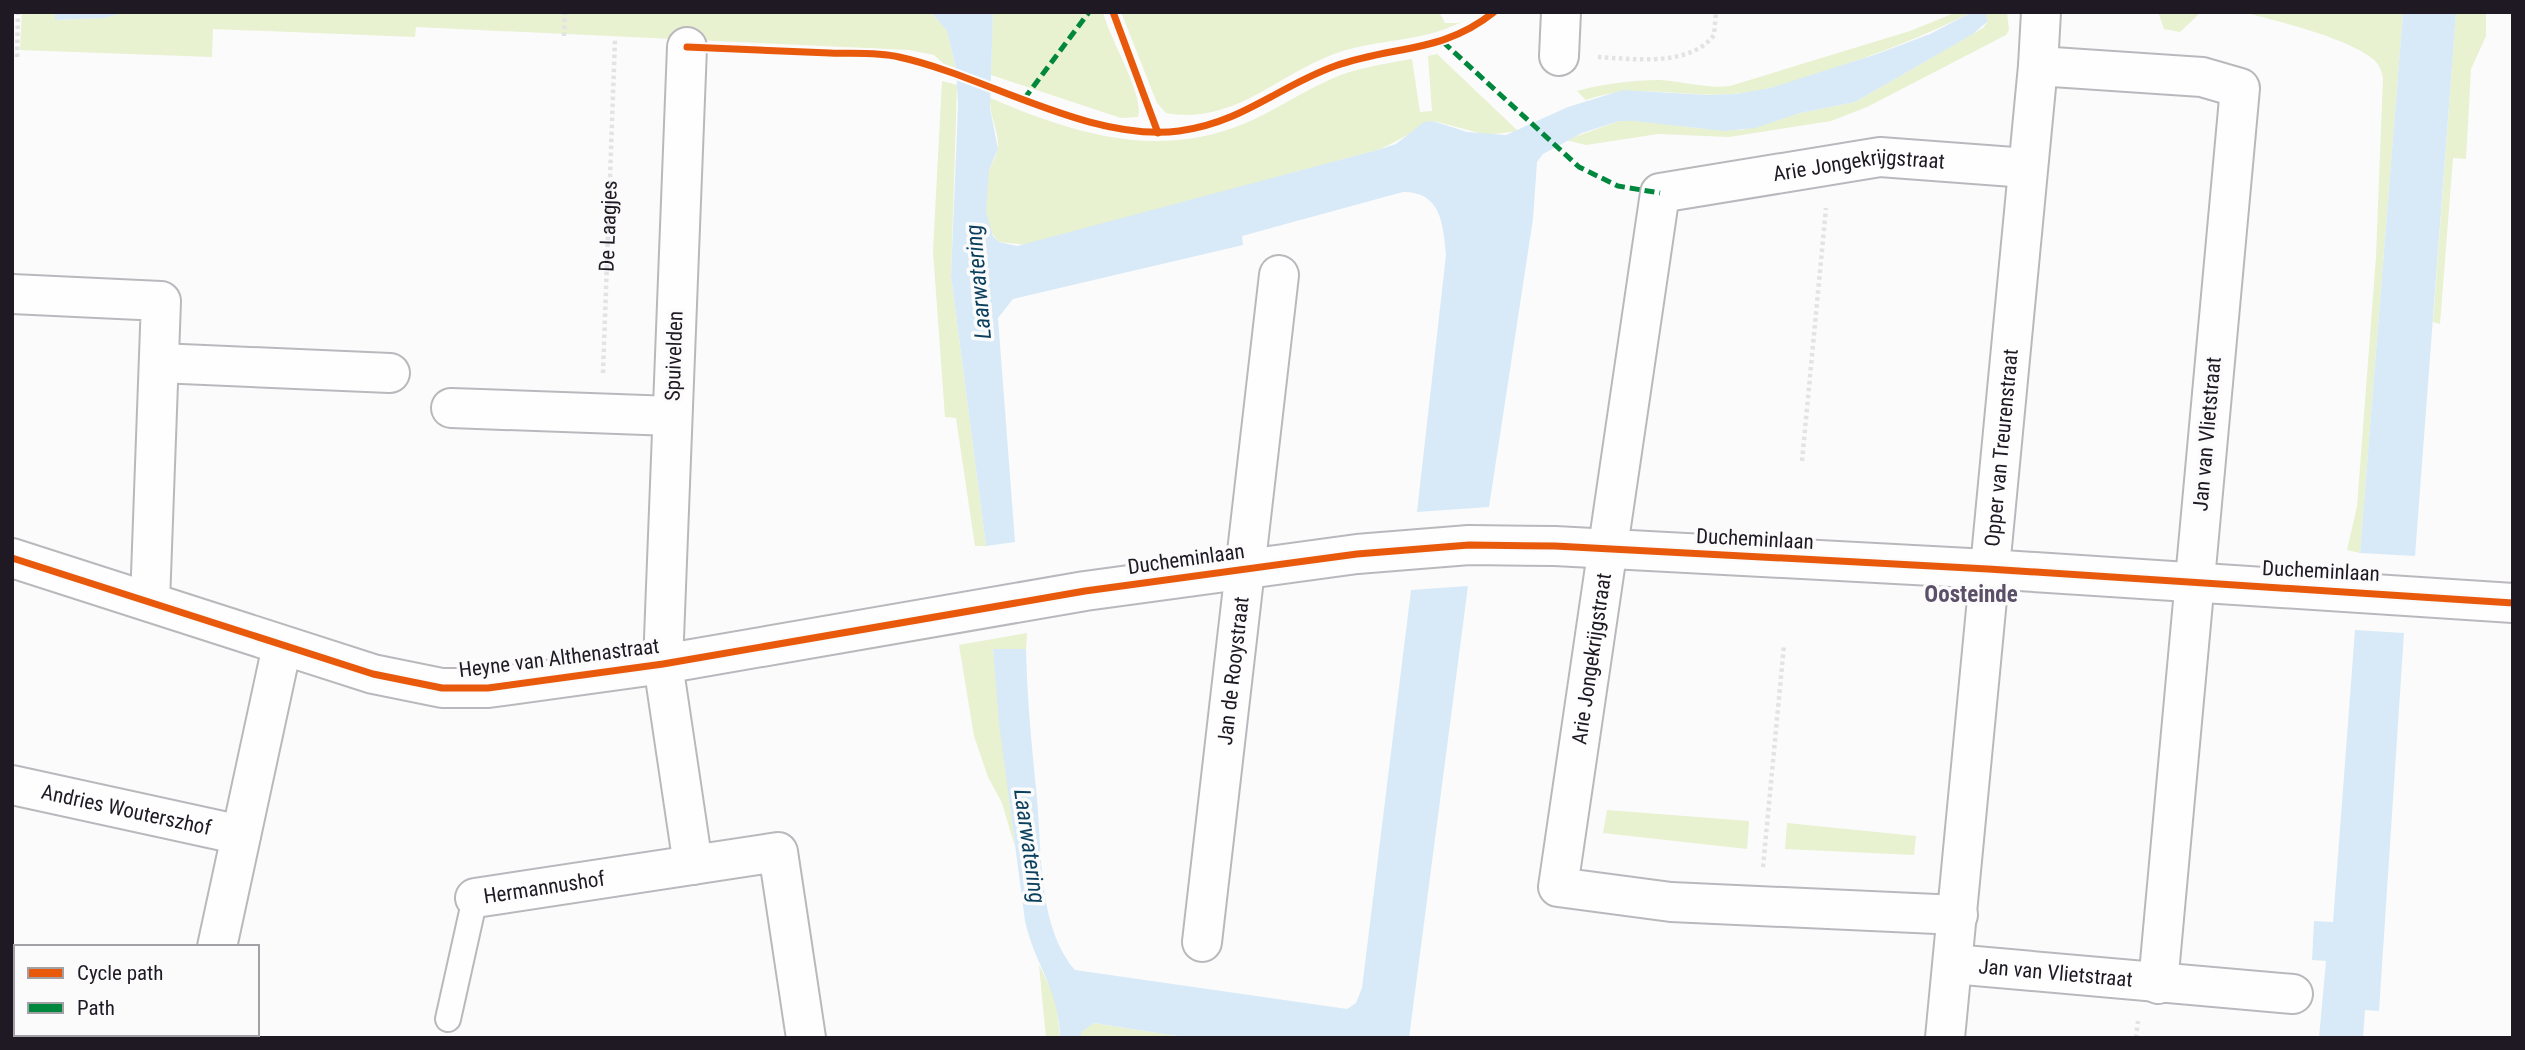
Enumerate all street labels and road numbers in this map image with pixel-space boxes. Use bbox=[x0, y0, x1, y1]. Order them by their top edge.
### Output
street label: Arie Jongekrijgstraat bbox=[1771, 145, 1946, 186]
street label: De Laagjes bbox=[595, 180, 622, 272]
street label: Spuivelden bbox=[660, 311, 688, 401]
street label: Opper van Treurenstraat bbox=[1980, 348, 2023, 548]
street label: Jan van Vlietstraat bbox=[2188, 356, 2226, 512]
street label: Ducheminlaan bbox=[1696, 524, 1814, 554]
street label: Ducheminlaan bbox=[1126, 539, 1246, 579]
street label: Ducheminlaan bbox=[2262, 556, 2380, 586]
street label: Arie Jongekrijgstraat bbox=[1567, 571, 1616, 746]
street label: Jan de Rooystraat bbox=[1213, 595, 1254, 746]
street label: Heyne van Althenastraat bbox=[457, 634, 661, 682]
street label: Andries Wouterszhof bbox=[39, 780, 214, 840]
street label: Hermannushof bbox=[482, 866, 607, 909]
street label: Jan van Vlietstraat bbox=[1977, 954, 2134, 992]

